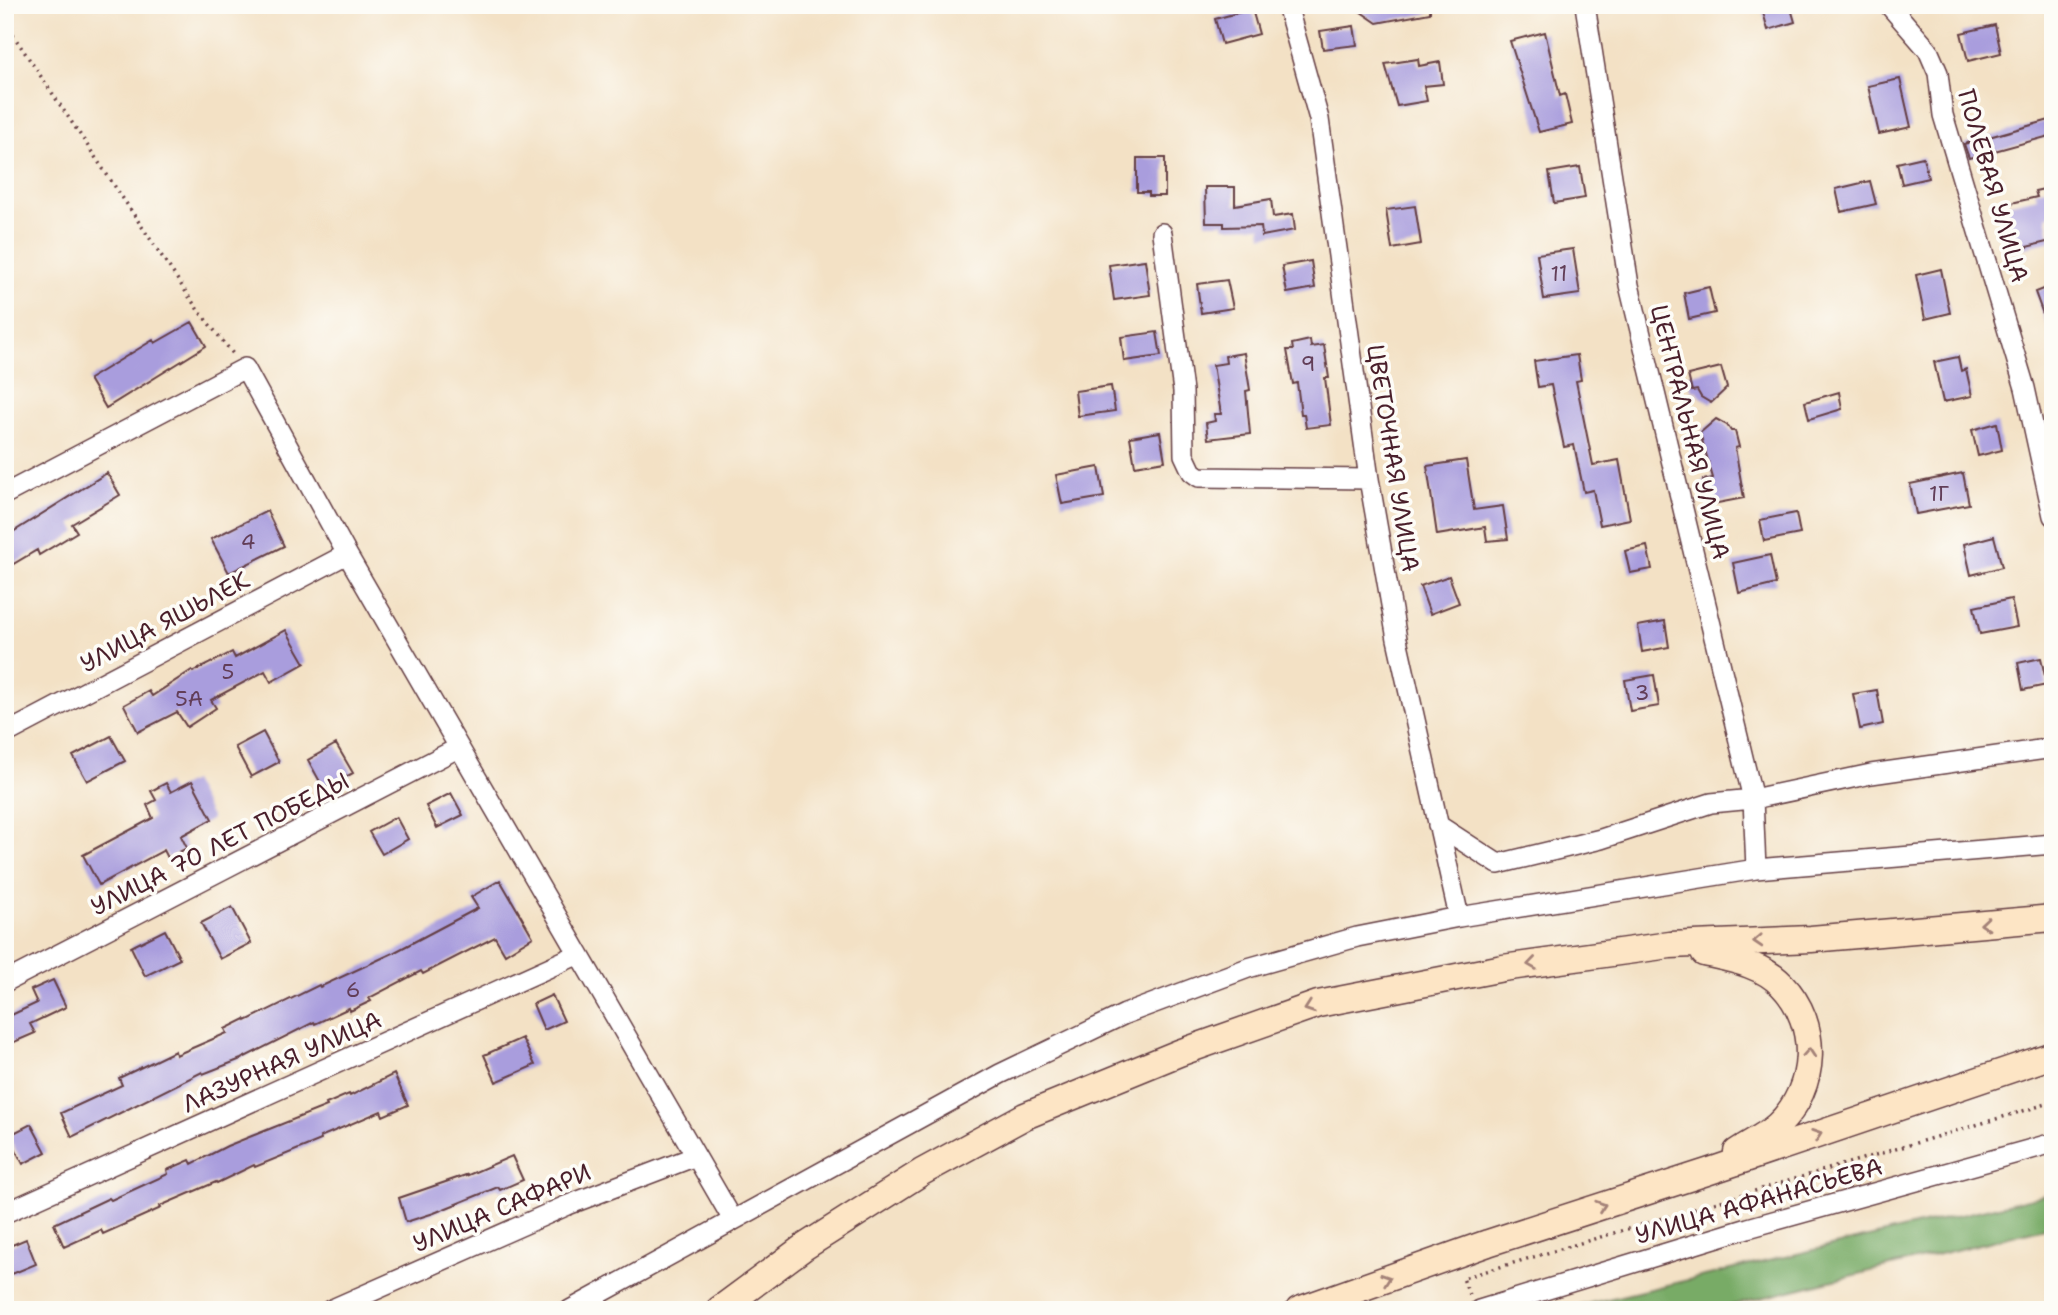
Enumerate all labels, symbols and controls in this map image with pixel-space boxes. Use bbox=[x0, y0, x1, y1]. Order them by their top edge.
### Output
street label: ПОЛЕВАЯ УЛИЦА bbox=[1950, 86, 2036, 286]
house number: 11 bbox=[1551, 260, 1567, 288]
street label: ЦЕНТРАЛЬНАЯ УЛИЦА bbox=[1643, 301, 1737, 563]
street label: ЦВЕТОЧНАЯ УЛИЦА bbox=[1359, 342, 1427, 574]
house number: 9 bbox=[1301, 350, 1315, 378]
house number: 1Г bbox=[1929, 480, 1950, 508]
house number: 4 bbox=[241, 528, 255, 556]
street label: УЛИЦА ЯШЬЛЕК bbox=[75, 564, 256, 680]
house number: 5 bbox=[222, 658, 234, 686]
house number: 3 bbox=[1635, 679, 1649, 707]
house number: 5А bbox=[175, 685, 203, 713]
street label: УЛИЦА 70 ЛЕТ ПОБЕДЫ bbox=[85, 765, 355, 923]
one-way arrow bbox=[1979, 916, 1990, 931]
one-way arrow bbox=[1752, 934, 1763, 949]
one-way arrow bbox=[1526, 957, 1538, 972]
house number: 6 bbox=[346, 976, 360, 1004]
one-way arrow bbox=[1303, 1000, 1315, 1014]
street label: ЛАЗУРНАЯ УЛИЦА bbox=[177, 1004, 387, 1120]
one-way arrow bbox=[1801, 1047, 1816, 1058]
one-way arrow bbox=[1811, 1128, 1823, 1143]
street label: УЛИЦА АФАНАСЬЕВА bbox=[1632, 1150, 1886, 1252]
street label: УЛИЦА САФАРИ bbox=[408, 1156, 596, 1260]
one-way arrow bbox=[1595, 1200, 1607, 1215]
one-way arrow bbox=[1379, 1273, 1391, 1287]

